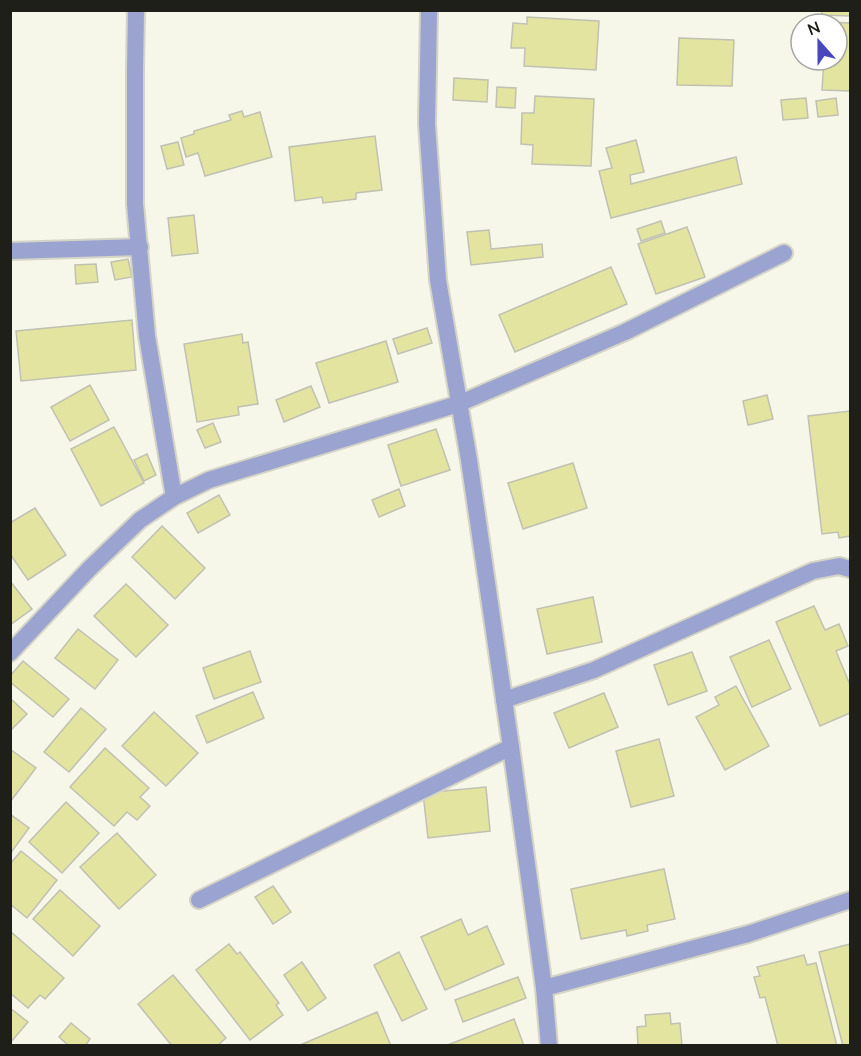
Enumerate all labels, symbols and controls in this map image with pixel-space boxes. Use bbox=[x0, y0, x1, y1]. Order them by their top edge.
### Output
north arrow bbox=[789, 12, 849, 72]
text: N bbox=[804, 17, 824, 41]

